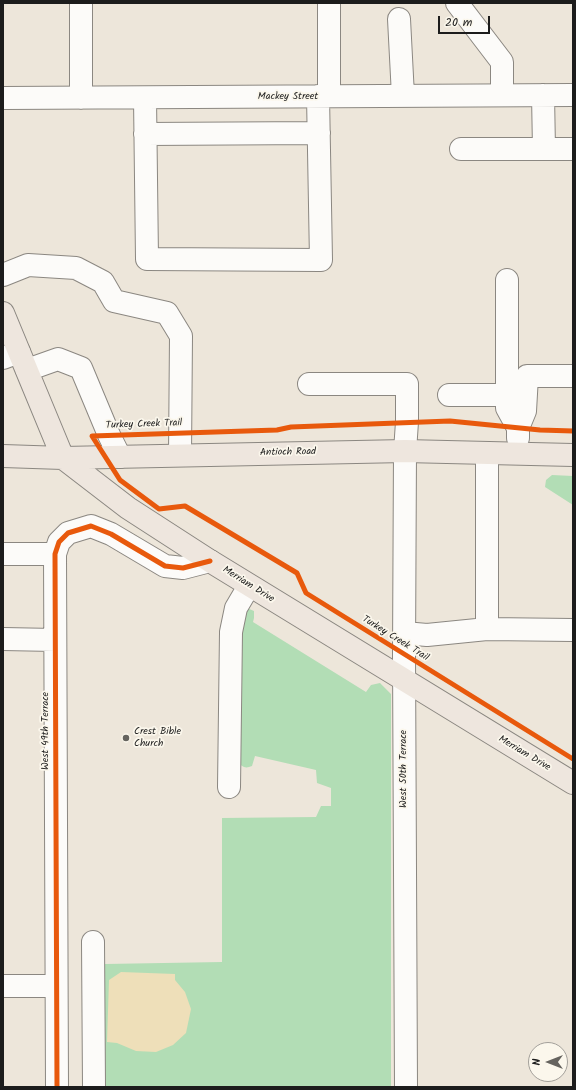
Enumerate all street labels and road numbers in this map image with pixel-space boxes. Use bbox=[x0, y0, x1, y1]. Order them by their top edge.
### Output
street label: Mackey Street bbox=[258, 91, 318, 103]
street label: Turkey Creek Trail bbox=[106, 418, 182, 432]
street label: Antioch Road bbox=[260, 447, 316, 459]
street label: Merriam Drive bbox=[220, 564, 276, 606]
street label: Turkey Creek Trail bbox=[359, 614, 431, 664]
street label: West 49th Terrace bbox=[40, 692, 52, 770]
street label: West 50th Terrace bbox=[398, 730, 410, 808]
street label: Merriam Drive bbox=[496, 734, 552, 774]

